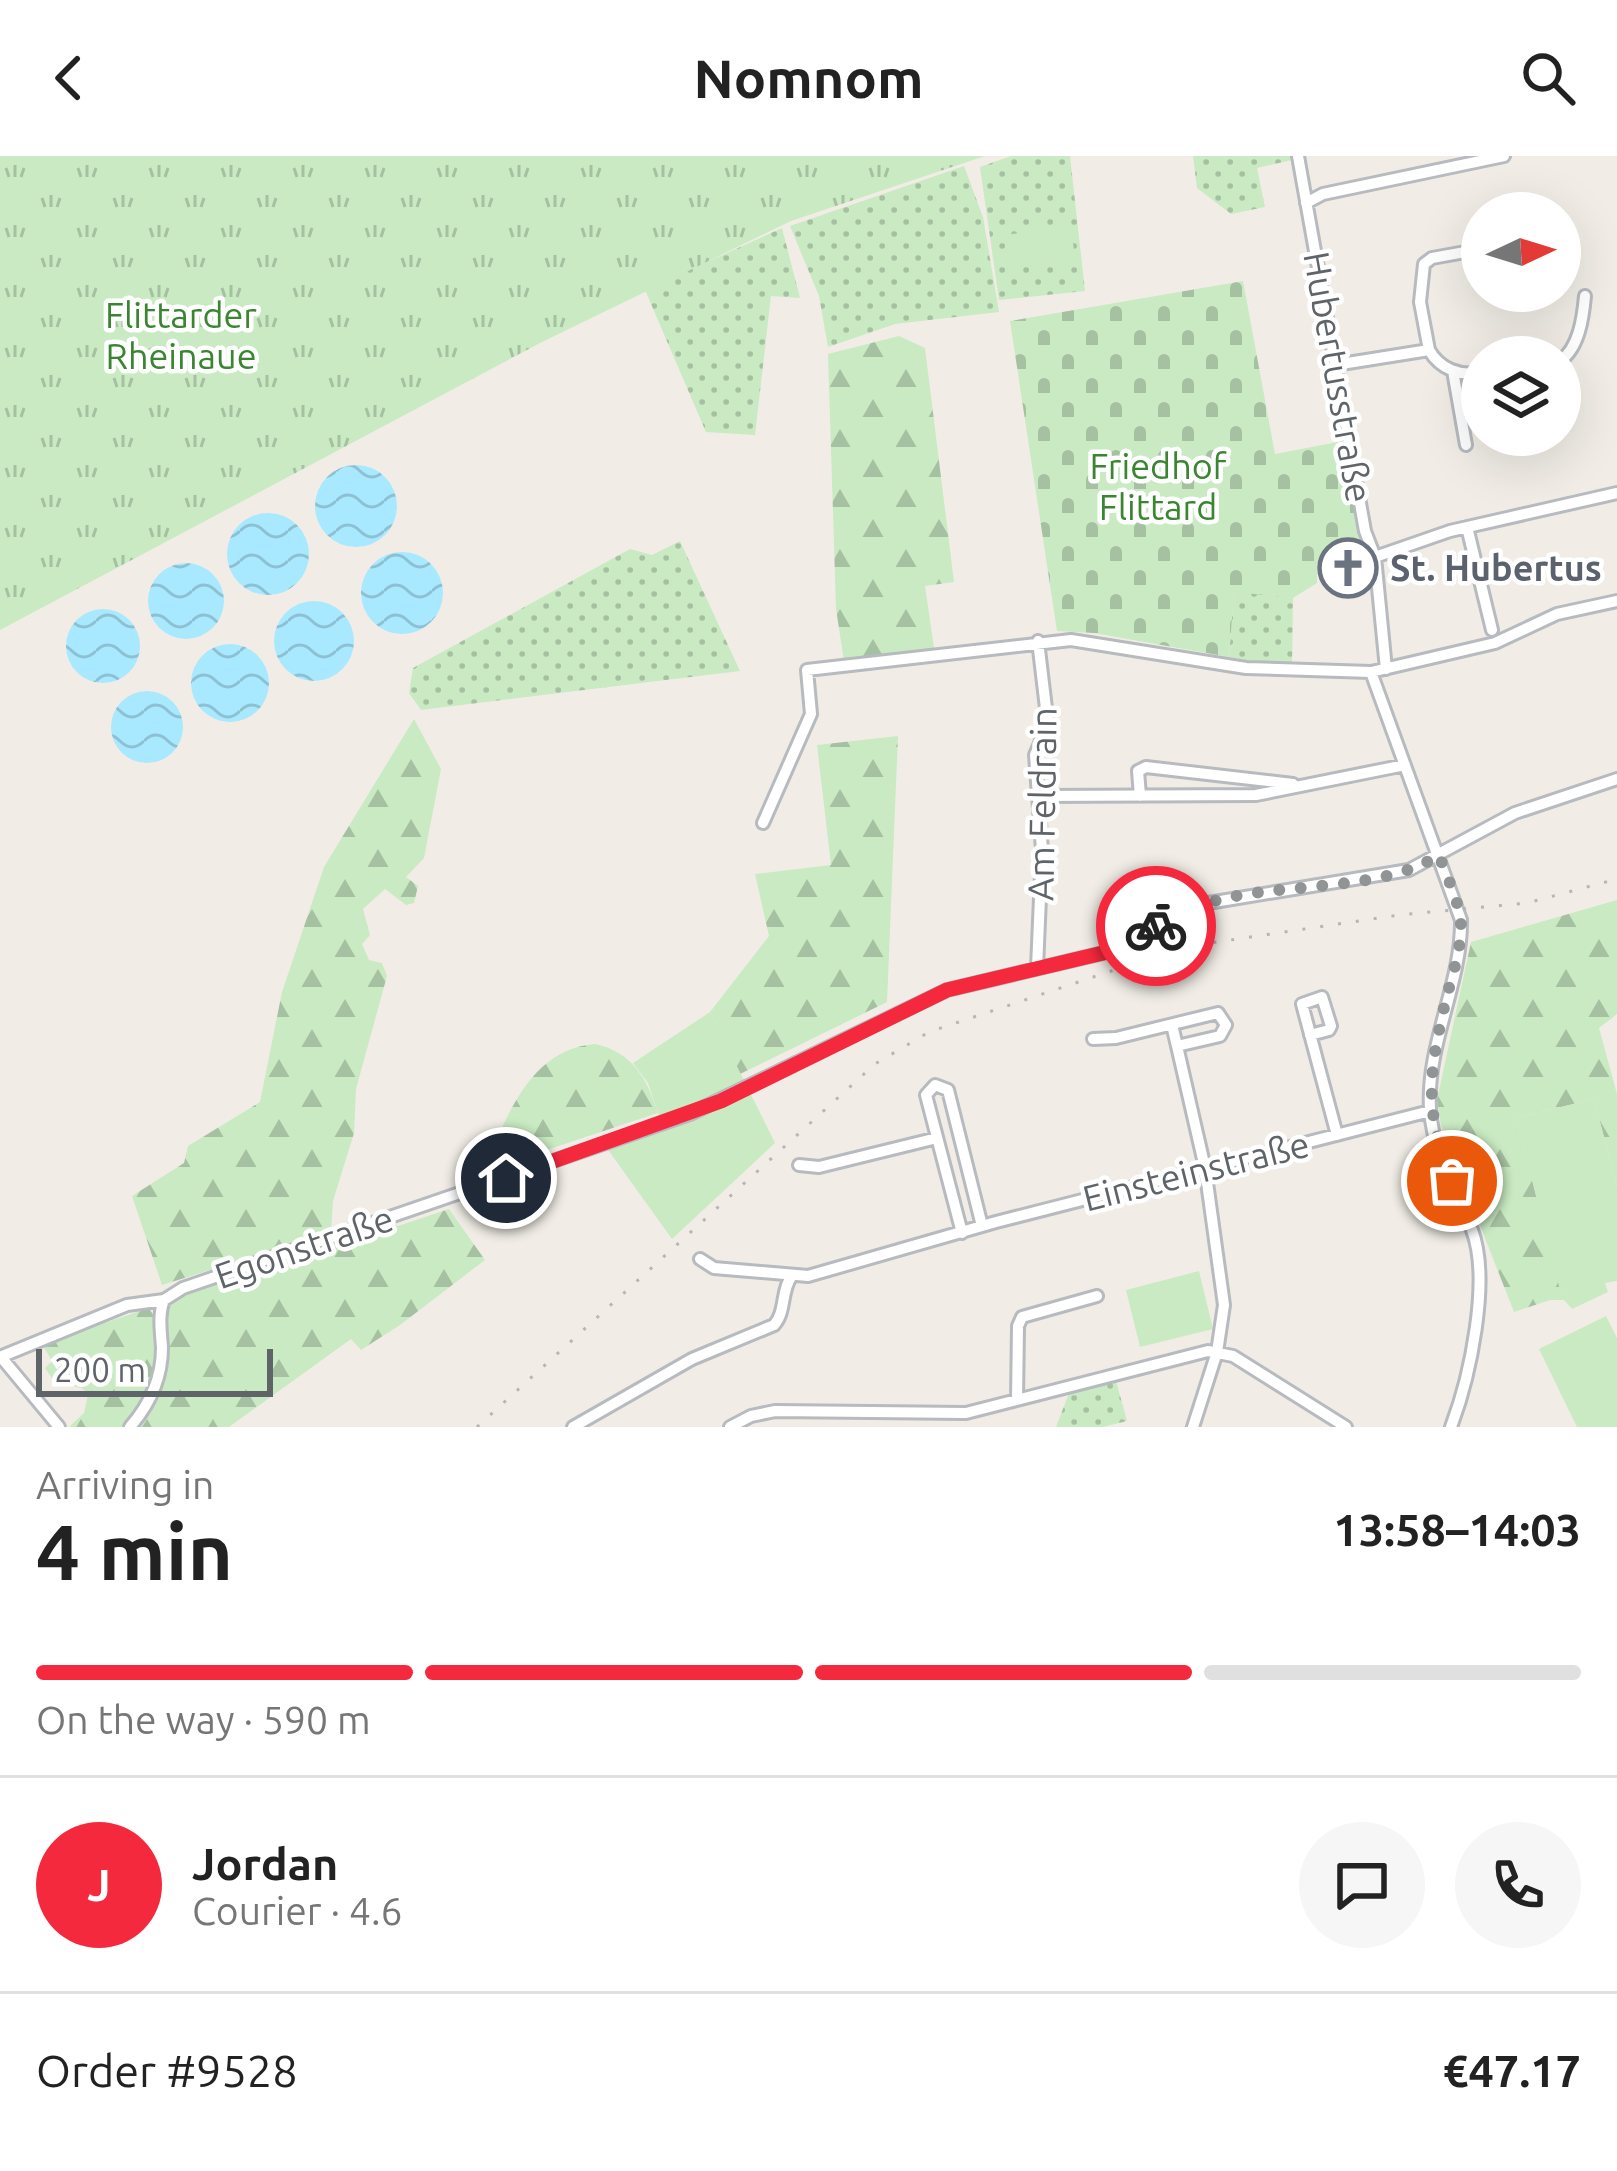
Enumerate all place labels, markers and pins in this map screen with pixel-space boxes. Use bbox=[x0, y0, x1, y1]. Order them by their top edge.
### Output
church icon: St. Hubertus bbox=[1317, 537, 1379, 599]
place label: St. Hubertus bbox=[1390, 547, 1602, 588]
pin bbox=[455, 1127, 557, 1229]
pin bbox=[1401, 1130, 1503, 1232]

